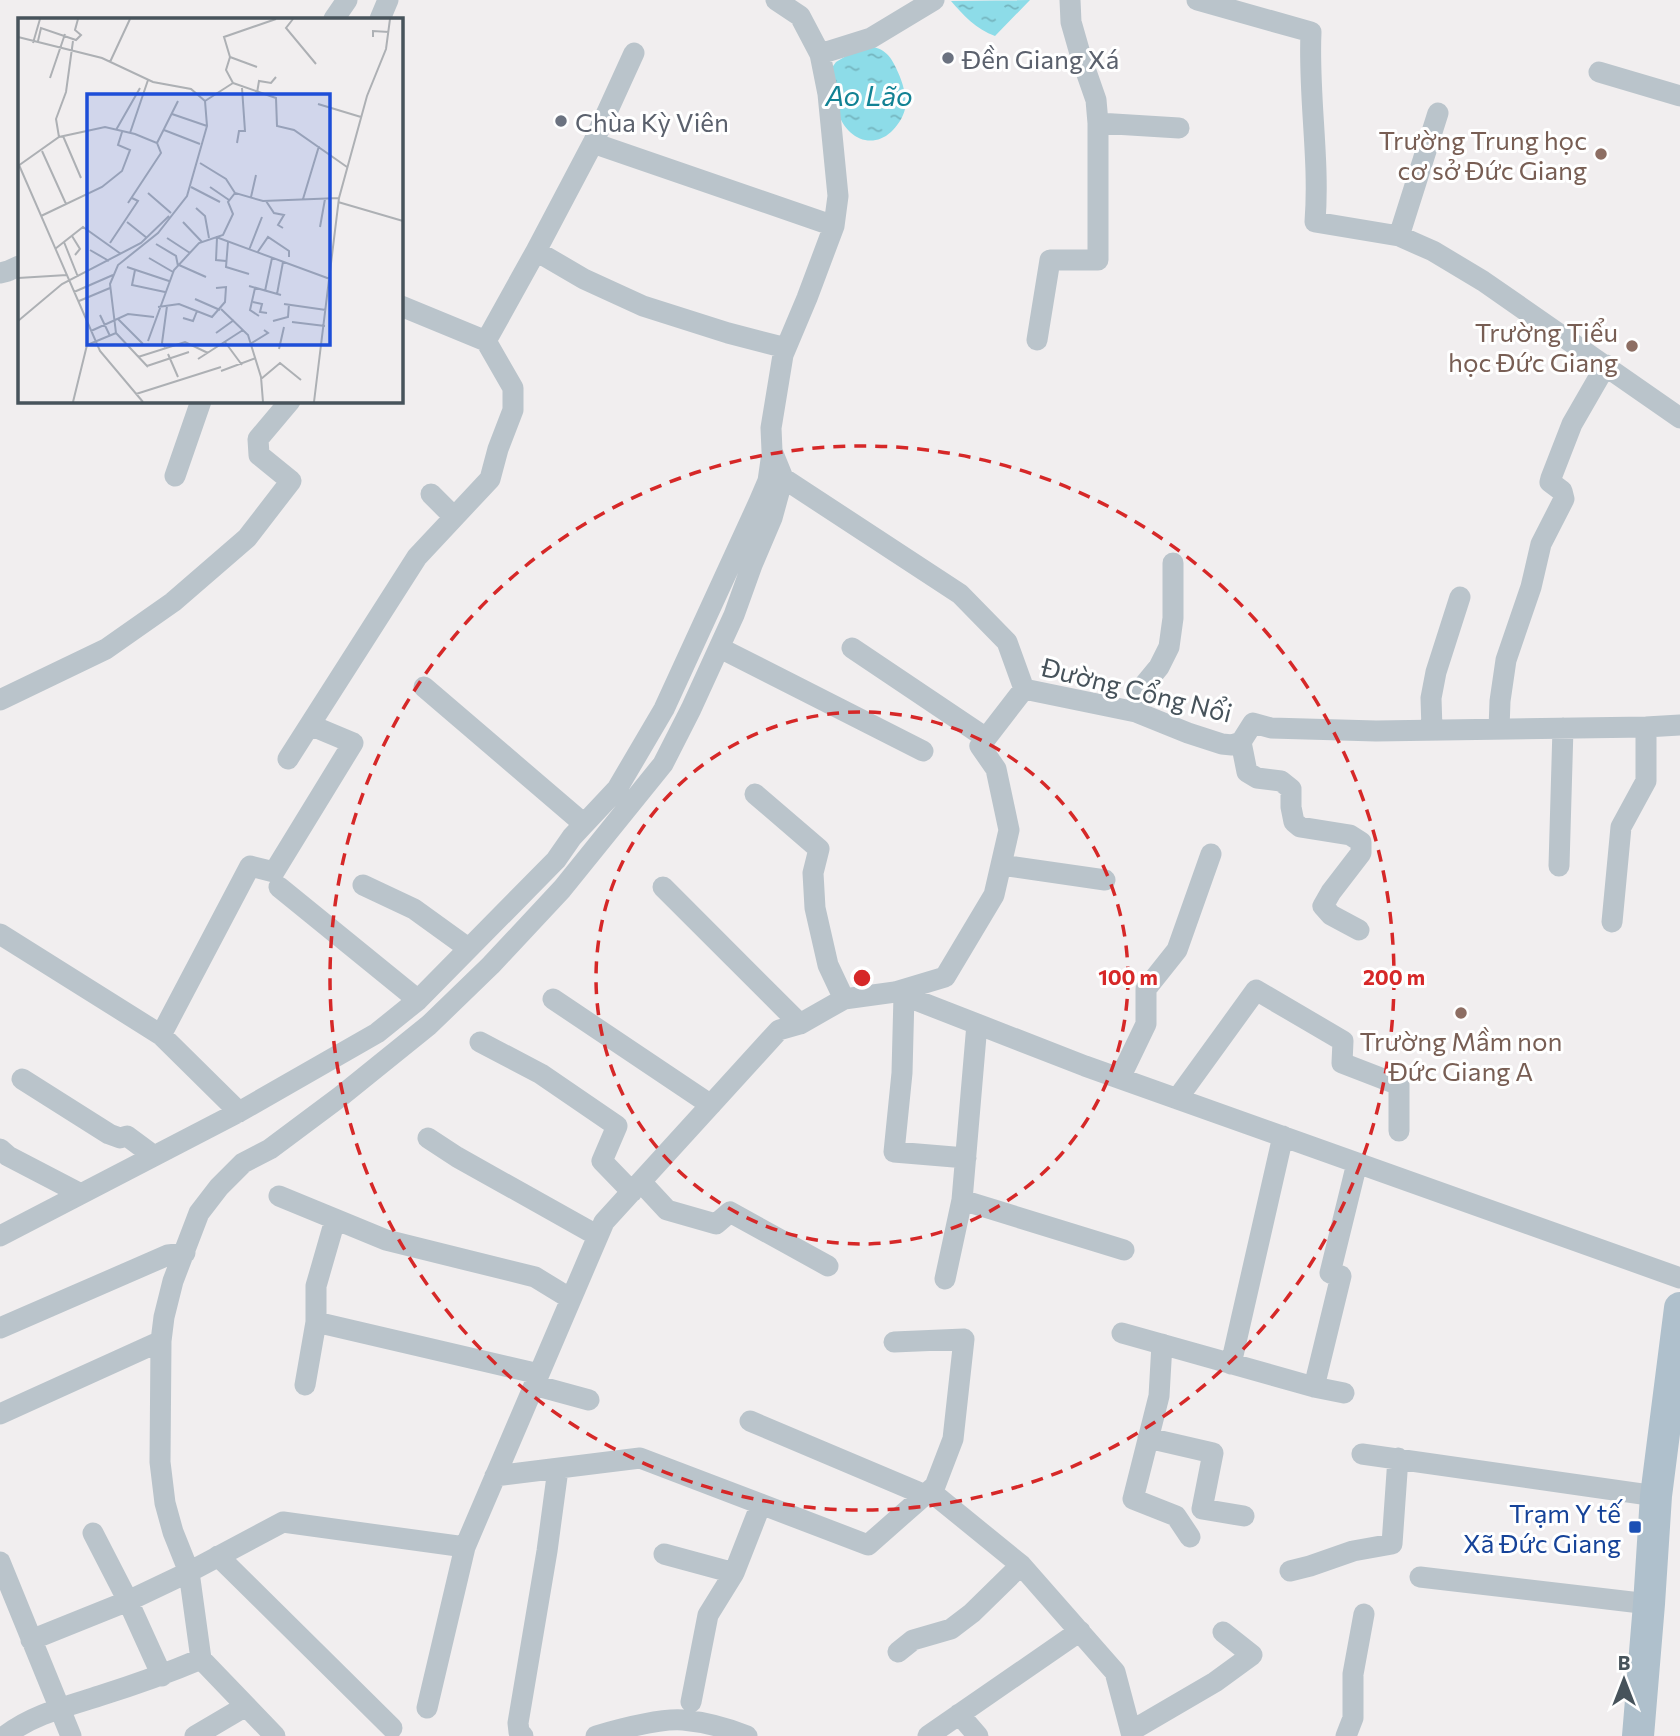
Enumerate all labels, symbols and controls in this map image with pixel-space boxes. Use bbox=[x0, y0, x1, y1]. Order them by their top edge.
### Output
inset map bbox=[18, 18, 402, 402]
place label: Đền Giang Xá bbox=[961, 43, 1119, 74]
marker: Đền Giang Xá bbox=[940, 50, 956, 66]
water label: Ao Lão bbox=[824, 78, 913, 112]
place label: Chùa Kỳ Viên bbox=[575, 106, 729, 137]
marker: Chùa Kỳ Viên bbox=[553, 113, 569, 129]
place label: Trường Trung học cơ sở Đức Giang bbox=[1379, 124, 1587, 185]
marker: Trường Trung học cơ sở Đức Giang bbox=[1593, 146, 1609, 162]
place label: Trường Tiểu học Đức Giang bbox=[1448, 316, 1618, 377]
marker: Trường Tiểu học Đức Giang bbox=[1624, 338, 1640, 354]
street label: Đường Cổng Nổi bbox=[1038, 650, 1235, 728]
text: 100 m bbox=[1098, 964, 1158, 989]
text: 200 m bbox=[1363, 964, 1425, 989]
centre of rings bbox=[850, 966, 874, 990]
marker: Trường Mầm non Đức Giang A bbox=[1453, 1005, 1469, 1021]
place label: Trường Mầm non Đức Giang A bbox=[1360, 1025, 1562, 1086]
place label: Trạm Y tế Xã Đức Giang bbox=[1463, 1497, 1623, 1558]
marker: Trạm Y tế Xã Đức Giang bbox=[1627, 1519, 1643, 1535]
north arrow bbox=[1589, 1645, 1659, 1715]
text: B bbox=[1618, 1651, 1630, 1674]

